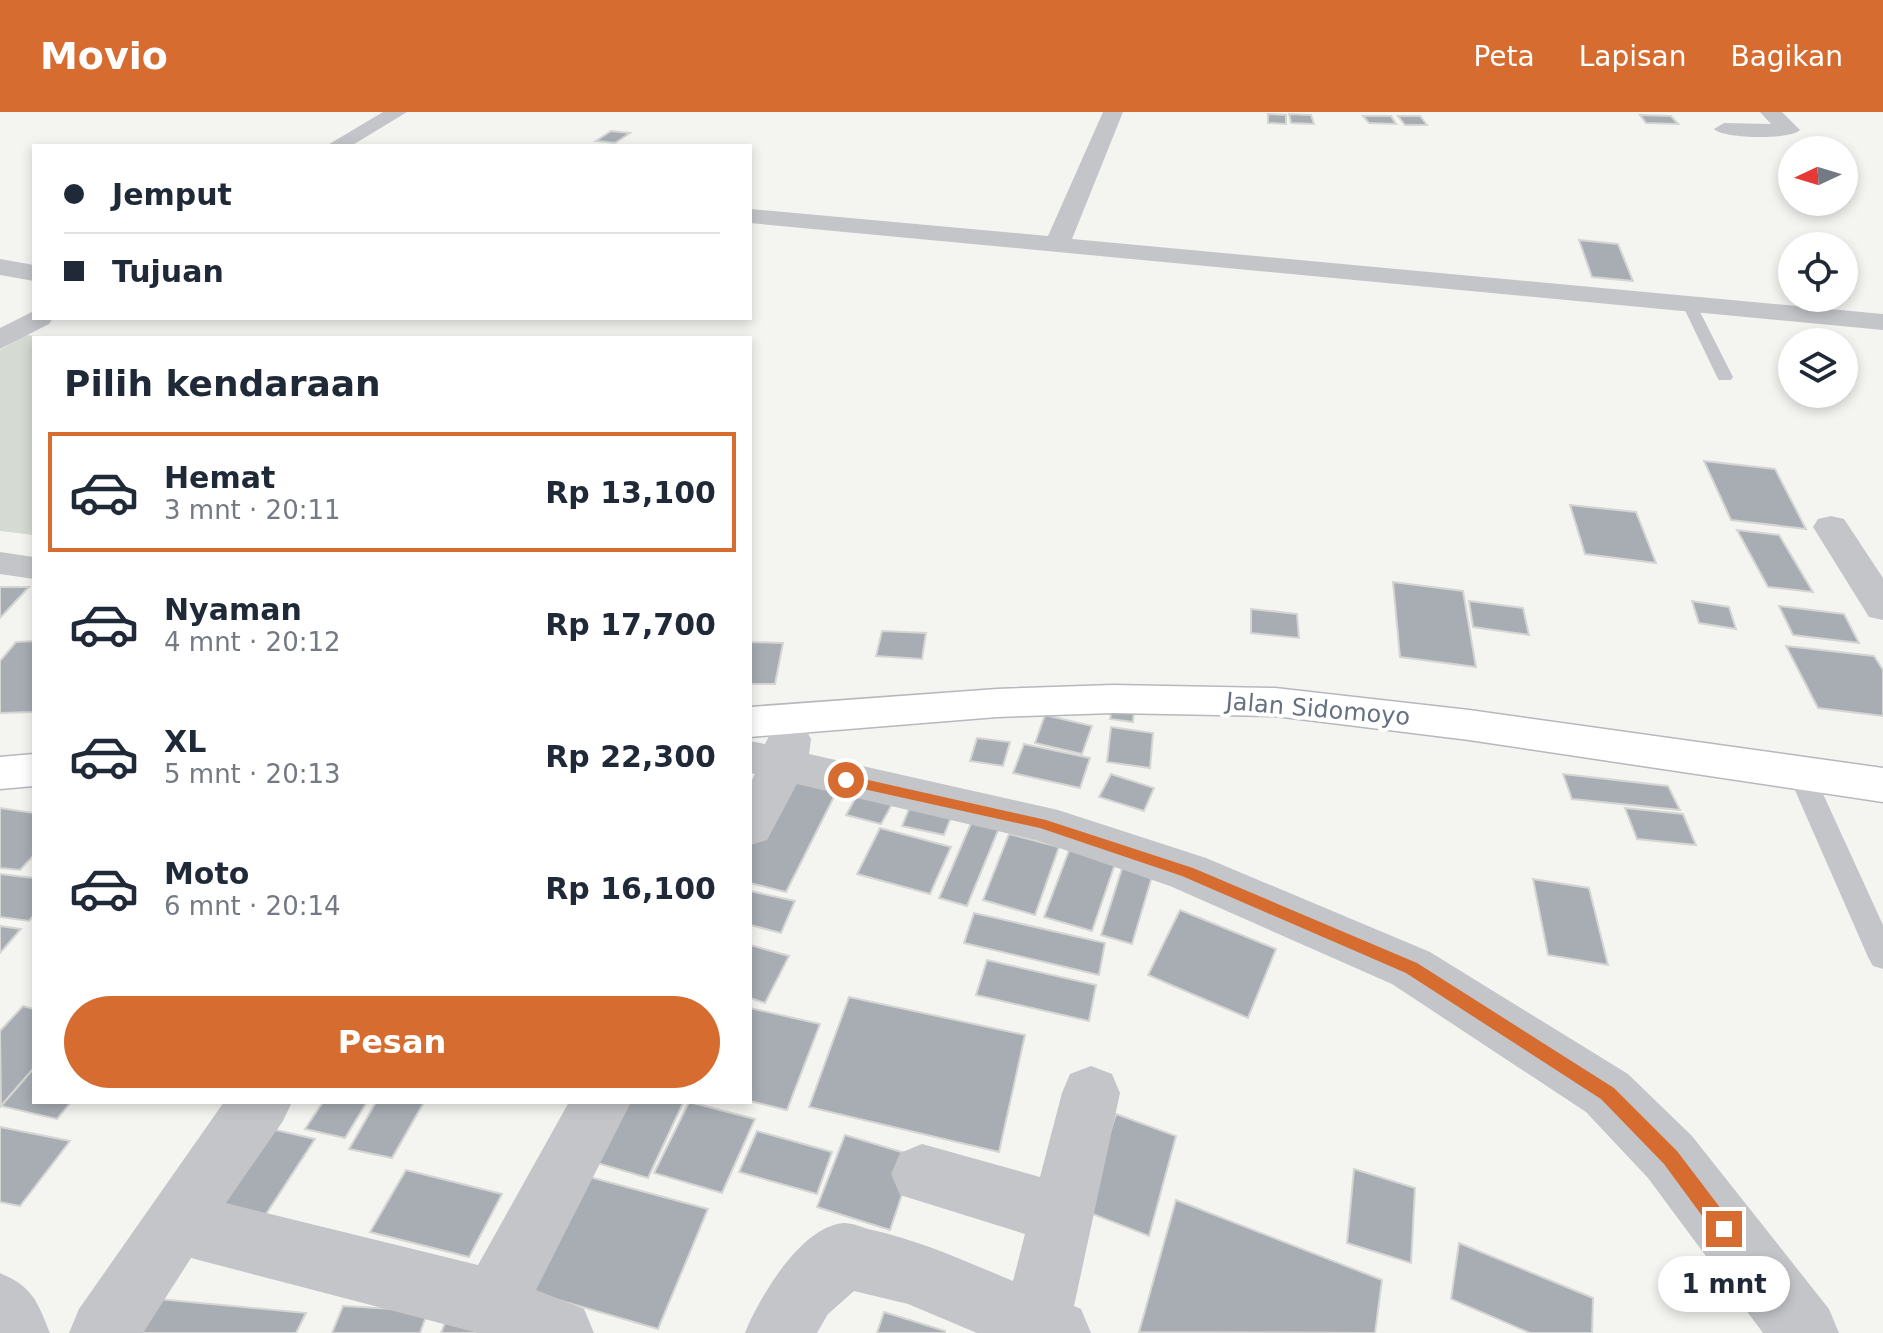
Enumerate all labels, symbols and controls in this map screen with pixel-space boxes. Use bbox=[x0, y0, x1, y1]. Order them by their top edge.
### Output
text: Movio bbox=[40, 34, 168, 78]
text: Peta bbox=[1473, 40, 1535, 73]
text: Lapisan bbox=[1579, 40, 1686, 73]
text: Bagikan bbox=[1730, 40, 1843, 73]
north arrow bbox=[1778, 136, 1858, 216]
map controls bbox=[1778, 136, 1858, 408]
text: Jemput bbox=[112, 177, 232, 212]
button: locate bbox=[1778, 232, 1858, 312]
text: Tujuan bbox=[112, 254, 224, 289]
button: layers bbox=[1778, 328, 1858, 408]
text: Pilih kendaraan bbox=[64, 363, 381, 404]
icon: car bbox=[68, 456, 140, 528]
text: Hemat bbox=[164, 460, 275, 495]
text: Rp 13,100 bbox=[545, 475, 716, 510]
text: 3 mnt · 20:11 bbox=[164, 495, 341, 525]
icon: car bbox=[68, 588, 140, 660]
text: Nyaman bbox=[164, 592, 302, 627]
text: Rp 17,700 bbox=[545, 607, 716, 642]
text: 4 mnt · 20:12 bbox=[164, 627, 341, 657]
street label: Jalan Sidomoyo bbox=[1223, 687, 1411, 731]
icon: car bbox=[68, 720, 140, 792]
text: XL bbox=[164, 724, 206, 759]
text: Rp 22,300 bbox=[545, 739, 716, 774]
text: 5 mnt · 20:13 bbox=[164, 759, 341, 789]
route start bbox=[828, 762, 864, 798]
icon: car bbox=[68, 852, 140, 924]
text: Moto bbox=[164, 856, 249, 891]
text: Rp 16,100 bbox=[545, 871, 716, 906]
text: 6 mnt · 20:14 bbox=[164, 891, 341, 921]
button: Pesan bbox=[64, 996, 720, 1088]
route end bbox=[1706, 1211, 1742, 1247]
callout: 1 mnt bbox=[1658, 1257, 1790, 1313]
text: 1 mnt bbox=[1681, 1269, 1767, 1299]

